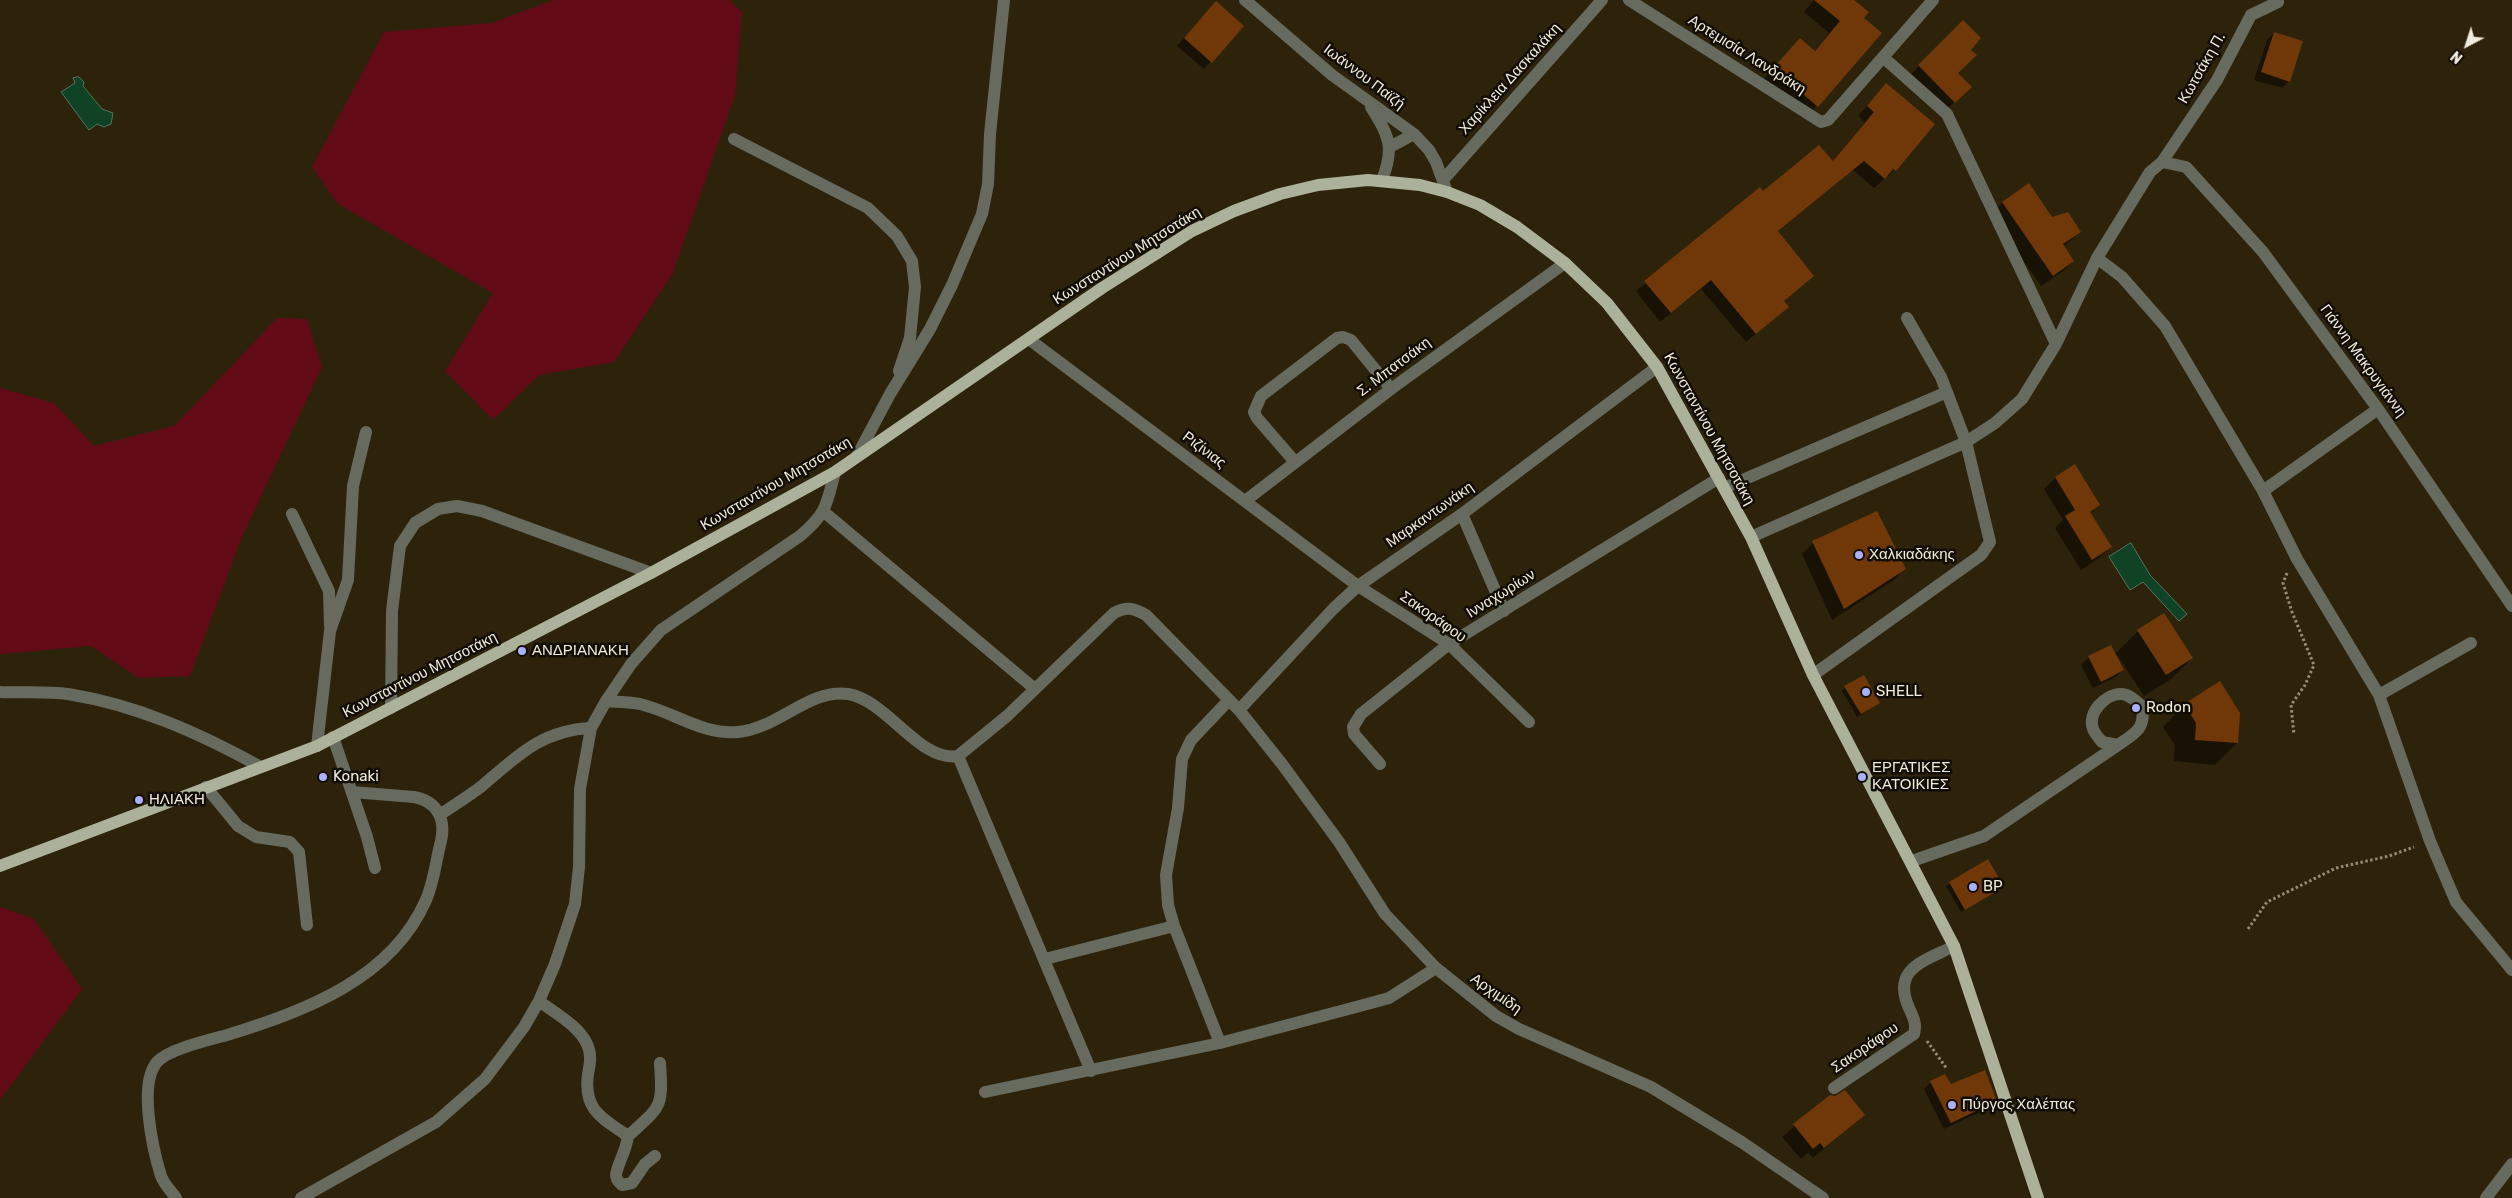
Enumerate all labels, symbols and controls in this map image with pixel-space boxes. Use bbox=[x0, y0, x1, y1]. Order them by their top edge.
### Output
street label: Αρτεμισία Λανδράκη bbox=[1685, 11, 1809, 99]
street label: Χαρίκλεια Δασκαλάκη bbox=[1455, 20, 1565, 138]
north arrow bbox=[2442, 20, 2492, 70]
street label: Κωτσάκη Π. bbox=[2174, 29, 2230, 107]
street label: Ιωάννου Παϊζή bbox=[1320, 41, 1408, 113]
text: N bbox=[2448, 47, 2466, 67]
street label: Κωνσταντίνου Μητσοτάκη bbox=[1050, 203, 1204, 309]
street label: Γιάννη Μακρυγιάννη bbox=[2316, 301, 2410, 421]
street label: Σ. Μπατσάκη bbox=[1354, 333, 1434, 401]
street label: Κωνσταντίνου Μητσοτάκη bbox=[1660, 350, 1758, 508]
street label: Ριζίνιας bbox=[1179, 428, 1229, 472]
street label: Κωνσταντίνου Μητσοτάκη bbox=[697, 433, 855, 535]
street label: Μαρκαντωνάκη bbox=[1383, 478, 1477, 552]
place label: Χαλκιαδάκης bbox=[1869, 546, 1955, 564]
marker: Χαλκιαδάκης bbox=[1853, 549, 1865, 561]
street label: Ινναχωρίων bbox=[1463, 566, 1539, 622]
street label: Σακοράφου bbox=[1396, 588, 1470, 646]
street label: Κωνσταντίνου Μητσοτάκη bbox=[340, 628, 500, 722]
place label: ΑΝΔΡΙΑΝΑΚΗ bbox=[532, 642, 629, 660]
marker: ΑΝΔΡΙΑΝΑΚΗ bbox=[516, 645, 528, 657]
place label: SHELL bbox=[1876, 683, 1922, 701]
marker: SHELL bbox=[1860, 686, 1872, 698]
place label: Rodon bbox=[2146, 699, 2191, 717]
marker: Rodon bbox=[2130, 702, 2142, 714]
place label: ΕΡΓΑΤΙΚΕΣ ΚΑΤΟΙΚΙΕΣ bbox=[1872, 759, 1950, 794]
place label: Konaki bbox=[333, 768, 379, 786]
marker: Konaki bbox=[317, 771, 329, 783]
marker: ΕΡΓΑΤΙΚΕΣ ΚΑΤΟΙΚΙΕΣ bbox=[1856, 771, 1868, 783]
place label: ΗΛΙΑΚΗ bbox=[149, 791, 205, 809]
marker: ΗΛΙΑΚΗ bbox=[133, 794, 145, 806]
place label: BP bbox=[1983, 878, 2003, 896]
marker: BP bbox=[1967, 881, 1979, 893]
street label: Αρχιμίδη bbox=[1467, 970, 1525, 1018]
street label: Σακοράφου bbox=[1828, 1019, 1902, 1077]
place label: Πύργος Χαλέπας bbox=[1962, 1096, 2075, 1114]
marker: Πύργος Χαλέπας bbox=[1946, 1099, 1958, 1111]

